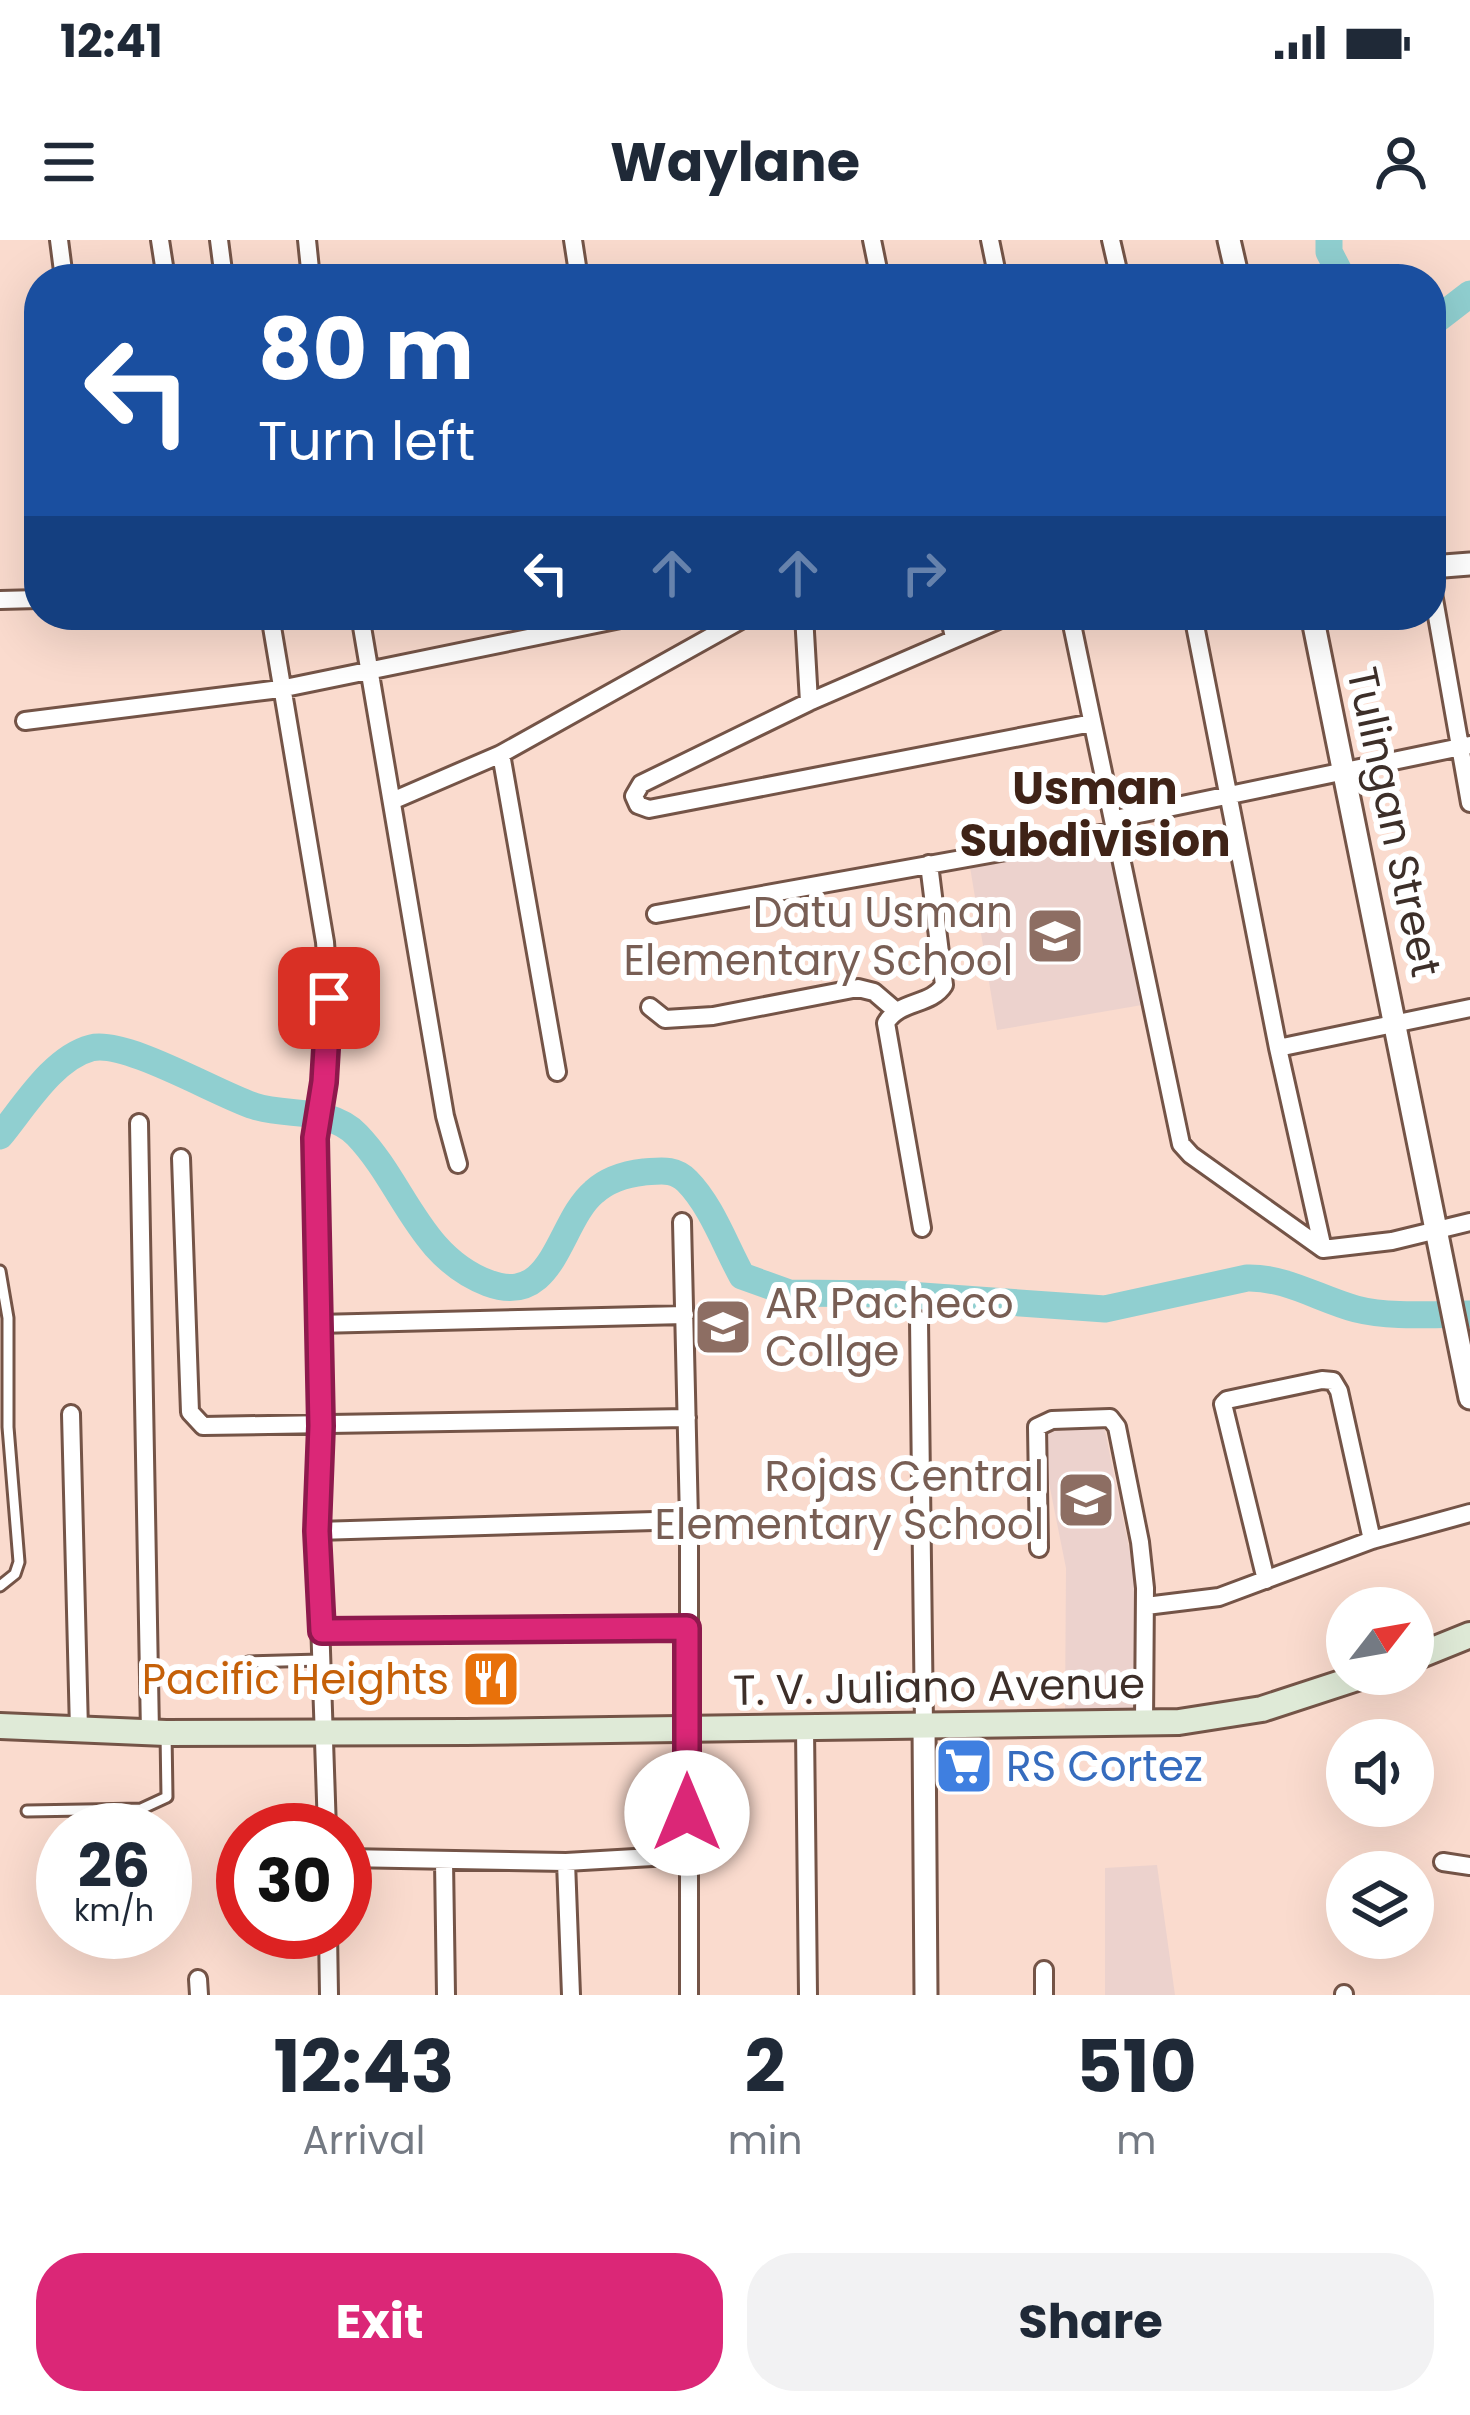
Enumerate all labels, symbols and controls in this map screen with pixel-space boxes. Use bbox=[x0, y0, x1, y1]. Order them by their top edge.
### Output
text: 12:41 bbox=[60, 10, 163, 73]
text: Waylane bbox=[610, 124, 860, 200]
icon: menu bbox=[36, 129, 102, 195]
icon: person bbox=[1368, 129, 1434, 195]
text: 80 m bbox=[258, 291, 474, 408]
icon: left bbox=[60, 312, 216, 468]
text: Turn left bbox=[258, 403, 475, 479]
icon: left bbox=[513, 540, 579, 606]
icon: ahead bbox=[639, 540, 705, 606]
icon: ahead bbox=[765, 540, 831, 606]
icon: right bbox=[891, 540, 957, 606]
street label: Tulingan Street bbox=[1332, 662, 1456, 982]
district label: Usman Subdivision bbox=[959, 757, 1231, 872]
place label: Datu Usman Elementary School bbox=[624, 883, 1013, 990]
school or university icon: Datu Usman Elementary School bbox=[1024, 905, 1086, 967]
pin bbox=[278, 947, 380, 1049]
icon: arrive bbox=[296, 965, 362, 1031]
place label: AR Pacheco Collge bbox=[765, 1274, 1014, 1381]
school or university icon: AR Pacheco Collge bbox=[692, 1296, 754, 1358]
place label: Rojas Central Elementary School bbox=[655, 1447, 1044, 1554]
school or university icon: Rojas Central Elementary School bbox=[1055, 1469, 1117, 1531]
north arrow bbox=[1326, 1587, 1434, 1695]
map controls bbox=[1326, 1587, 1434, 1959]
restaurant icon: Pacific Heights bbox=[460, 1648, 522, 1710]
place label: Pacific Heights bbox=[142, 1650, 449, 1709]
street label: T. V. Juliano Avenue bbox=[732, 1654, 1146, 1720]
button: sound bbox=[1326, 1719, 1434, 1827]
supermarket icon: RS Cortez bbox=[933, 1735, 995, 1797]
place label: RS Cortez bbox=[1006, 1737, 1203, 1796]
position arrow bbox=[624, 1750, 750, 1876]
speed limit sign: 30 bbox=[216, 1803, 372, 1959]
text: 26 bbox=[78, 1824, 150, 1908]
button: layers bbox=[1326, 1851, 1434, 1959]
text: km/h bbox=[74, 1889, 154, 1932]
text: 12:43 bbox=[273, 2016, 454, 2117]
text: 2 bbox=[744, 2016, 786, 2117]
text: 510 bbox=[1076, 2016, 1197, 2117]
text: Arrival bbox=[302, 2113, 425, 2168]
text: min bbox=[728, 2113, 802, 2168]
text: m bbox=[1116, 2113, 1156, 2168]
button: Exit bbox=[36, 2253, 723, 2391]
button: Share bbox=[747, 2253, 1434, 2391]

